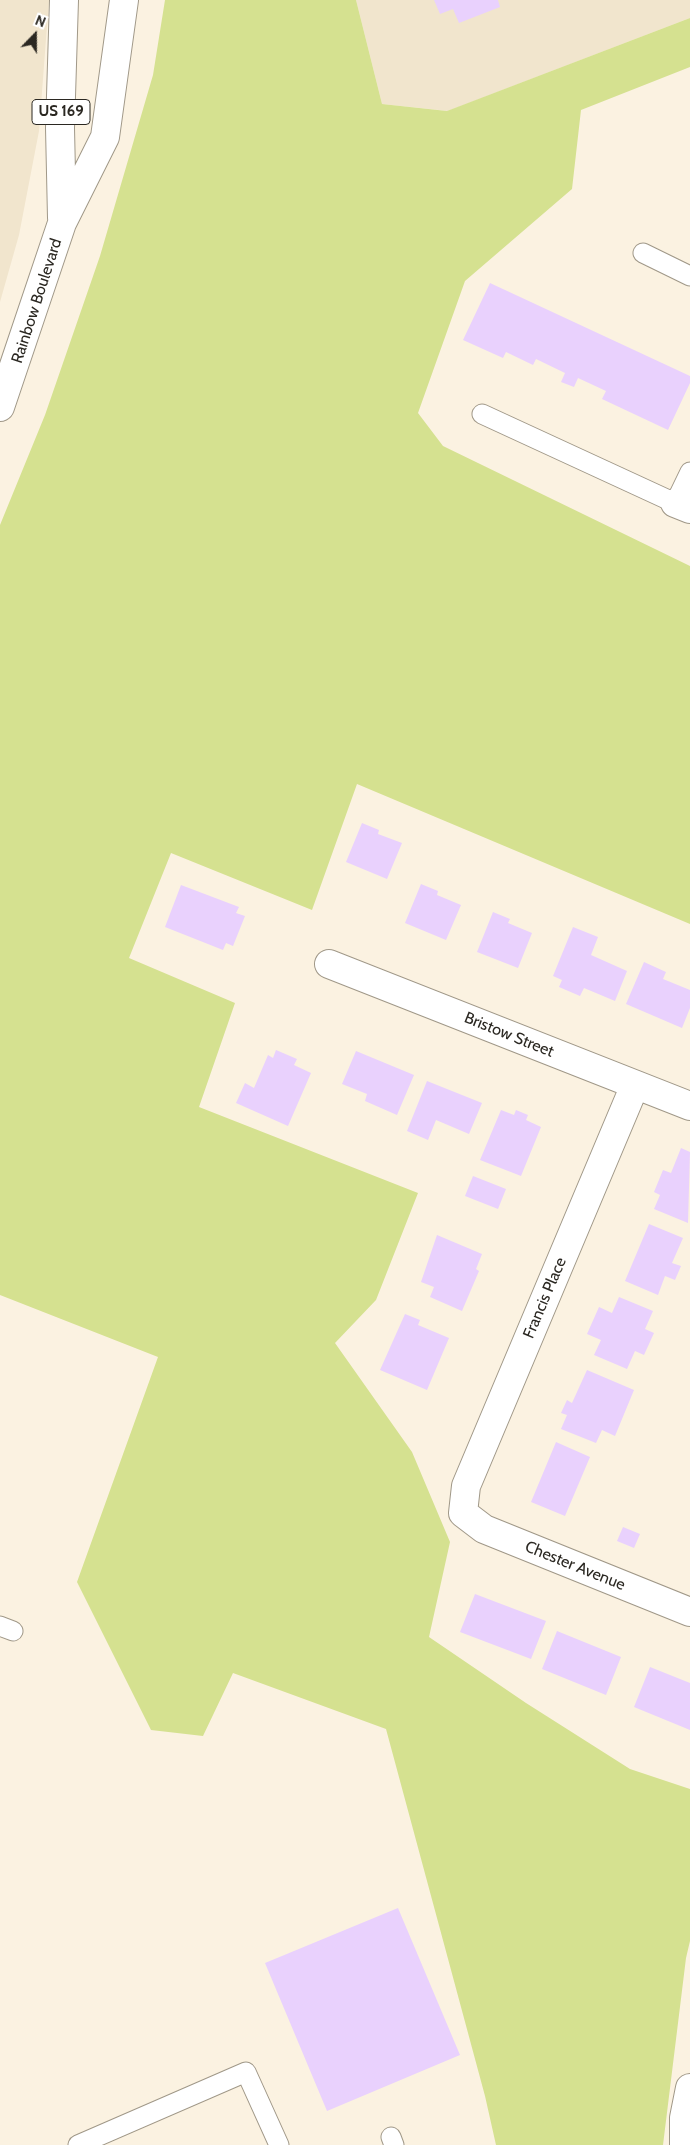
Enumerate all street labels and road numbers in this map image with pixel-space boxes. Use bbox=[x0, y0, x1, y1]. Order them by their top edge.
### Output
road number: US 169 bbox=[32, 100, 90, 124]
street label: Rainbow Boulevard bbox=[8, 236, 66, 366]
street label: Bristow Street bbox=[461, 1008, 557, 1062]
street label: Francis Place bbox=[519, 1255, 571, 1341]
street label: Chester Avenue bbox=[522, 1537, 628, 1595]

